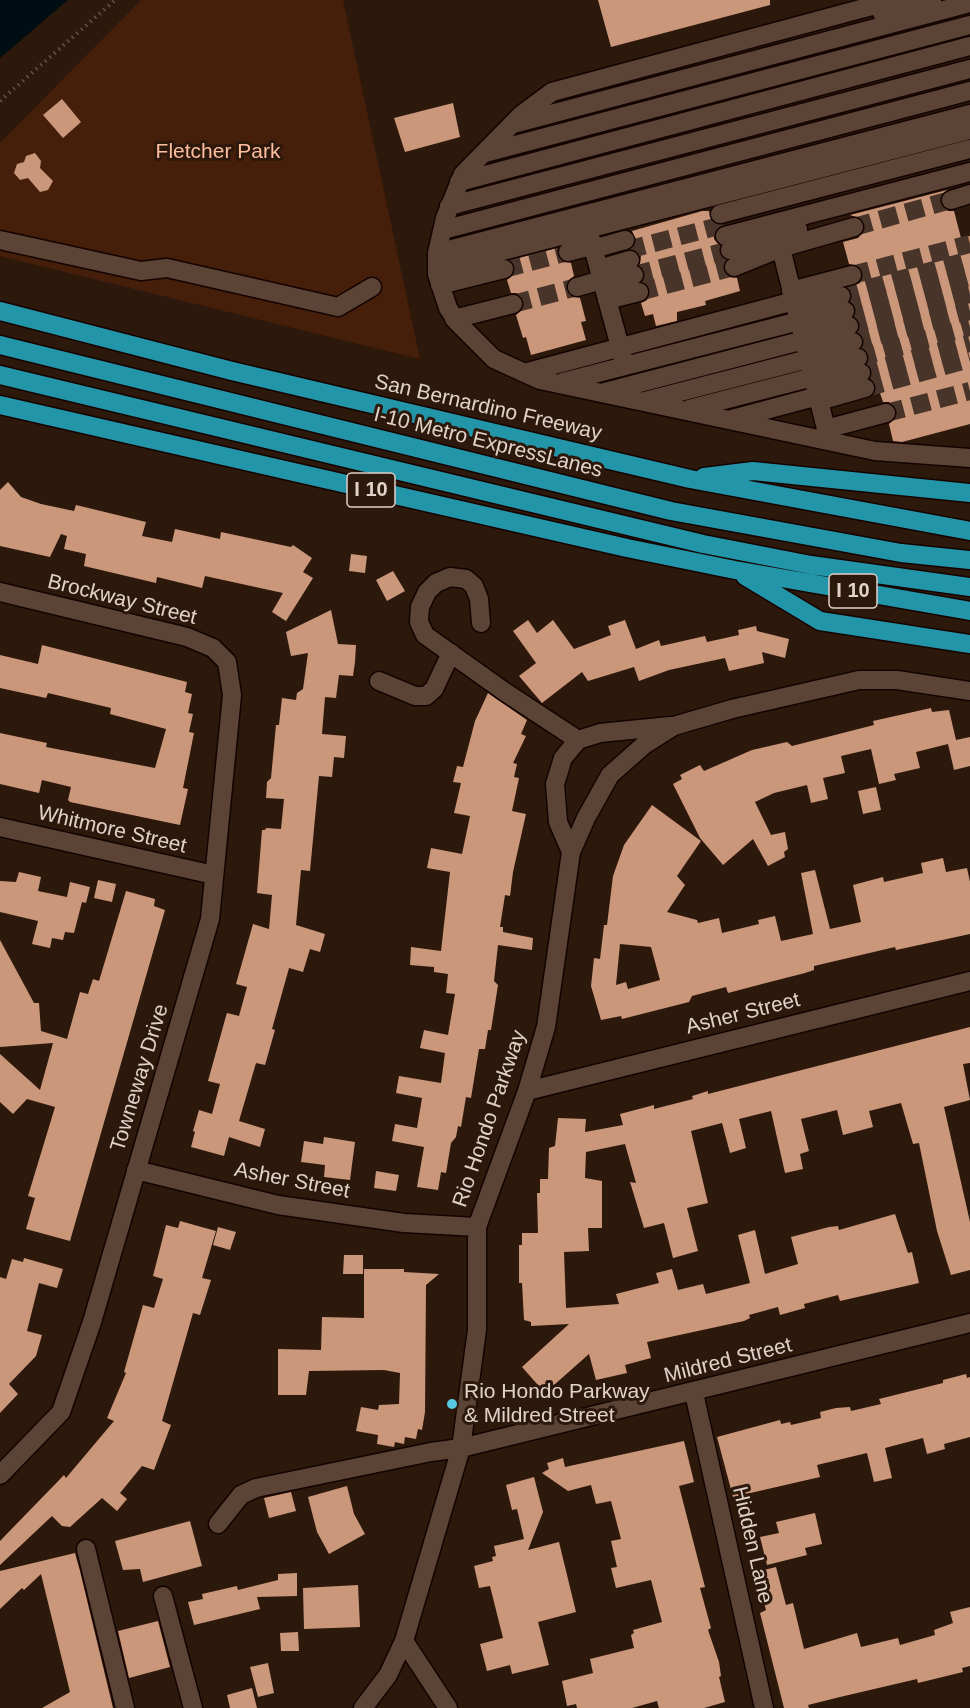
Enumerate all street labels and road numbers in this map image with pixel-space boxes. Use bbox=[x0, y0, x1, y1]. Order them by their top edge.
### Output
street label: San Bernardino Freeway bbox=[372, 370, 604, 446]
street label: I-10 Metro ExpressLanes bbox=[371, 402, 605, 484]
road number: I 10 bbox=[347, 473, 395, 507]
street label: Brockway Street bbox=[45, 569, 199, 631]
road number: I 10 bbox=[829, 574, 877, 608]
street label: Whitmore Street bbox=[35, 801, 189, 859]
street label: Asher Street bbox=[683, 988, 803, 1040]
street label: Towneway Drive bbox=[106, 1001, 174, 1155]
street label: Rio Hondo Parkway bbox=[448, 1027, 532, 1211]
street label: Asher Street bbox=[232, 1157, 352, 1205]
street label: Mildred Street bbox=[662, 1333, 794, 1389]
street label: Hidden Lane bbox=[726, 1484, 778, 1606]

